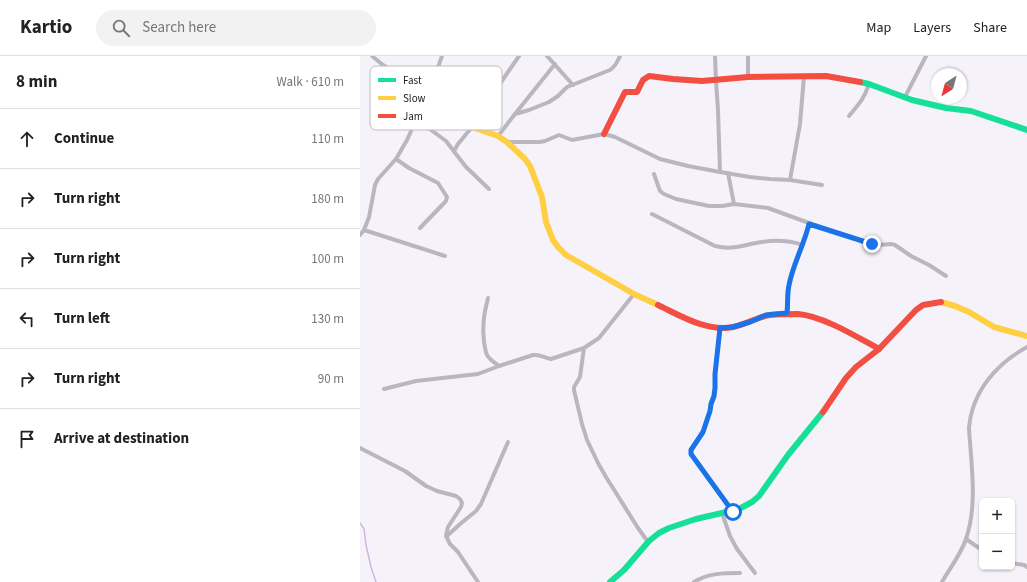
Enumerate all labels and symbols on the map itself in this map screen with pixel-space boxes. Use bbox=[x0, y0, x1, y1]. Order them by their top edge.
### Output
legend bbox=[370, 66, 502, 130]
north arrow bbox=[931, 68, 967, 104]
text: Fast bbox=[403, 73, 422, 88]
text: Slow bbox=[403, 91, 426, 106]
text: Jam bbox=[403, 109, 423, 124]
route end bbox=[863, 235, 881, 253]
route start bbox=[724, 503, 742, 521]

